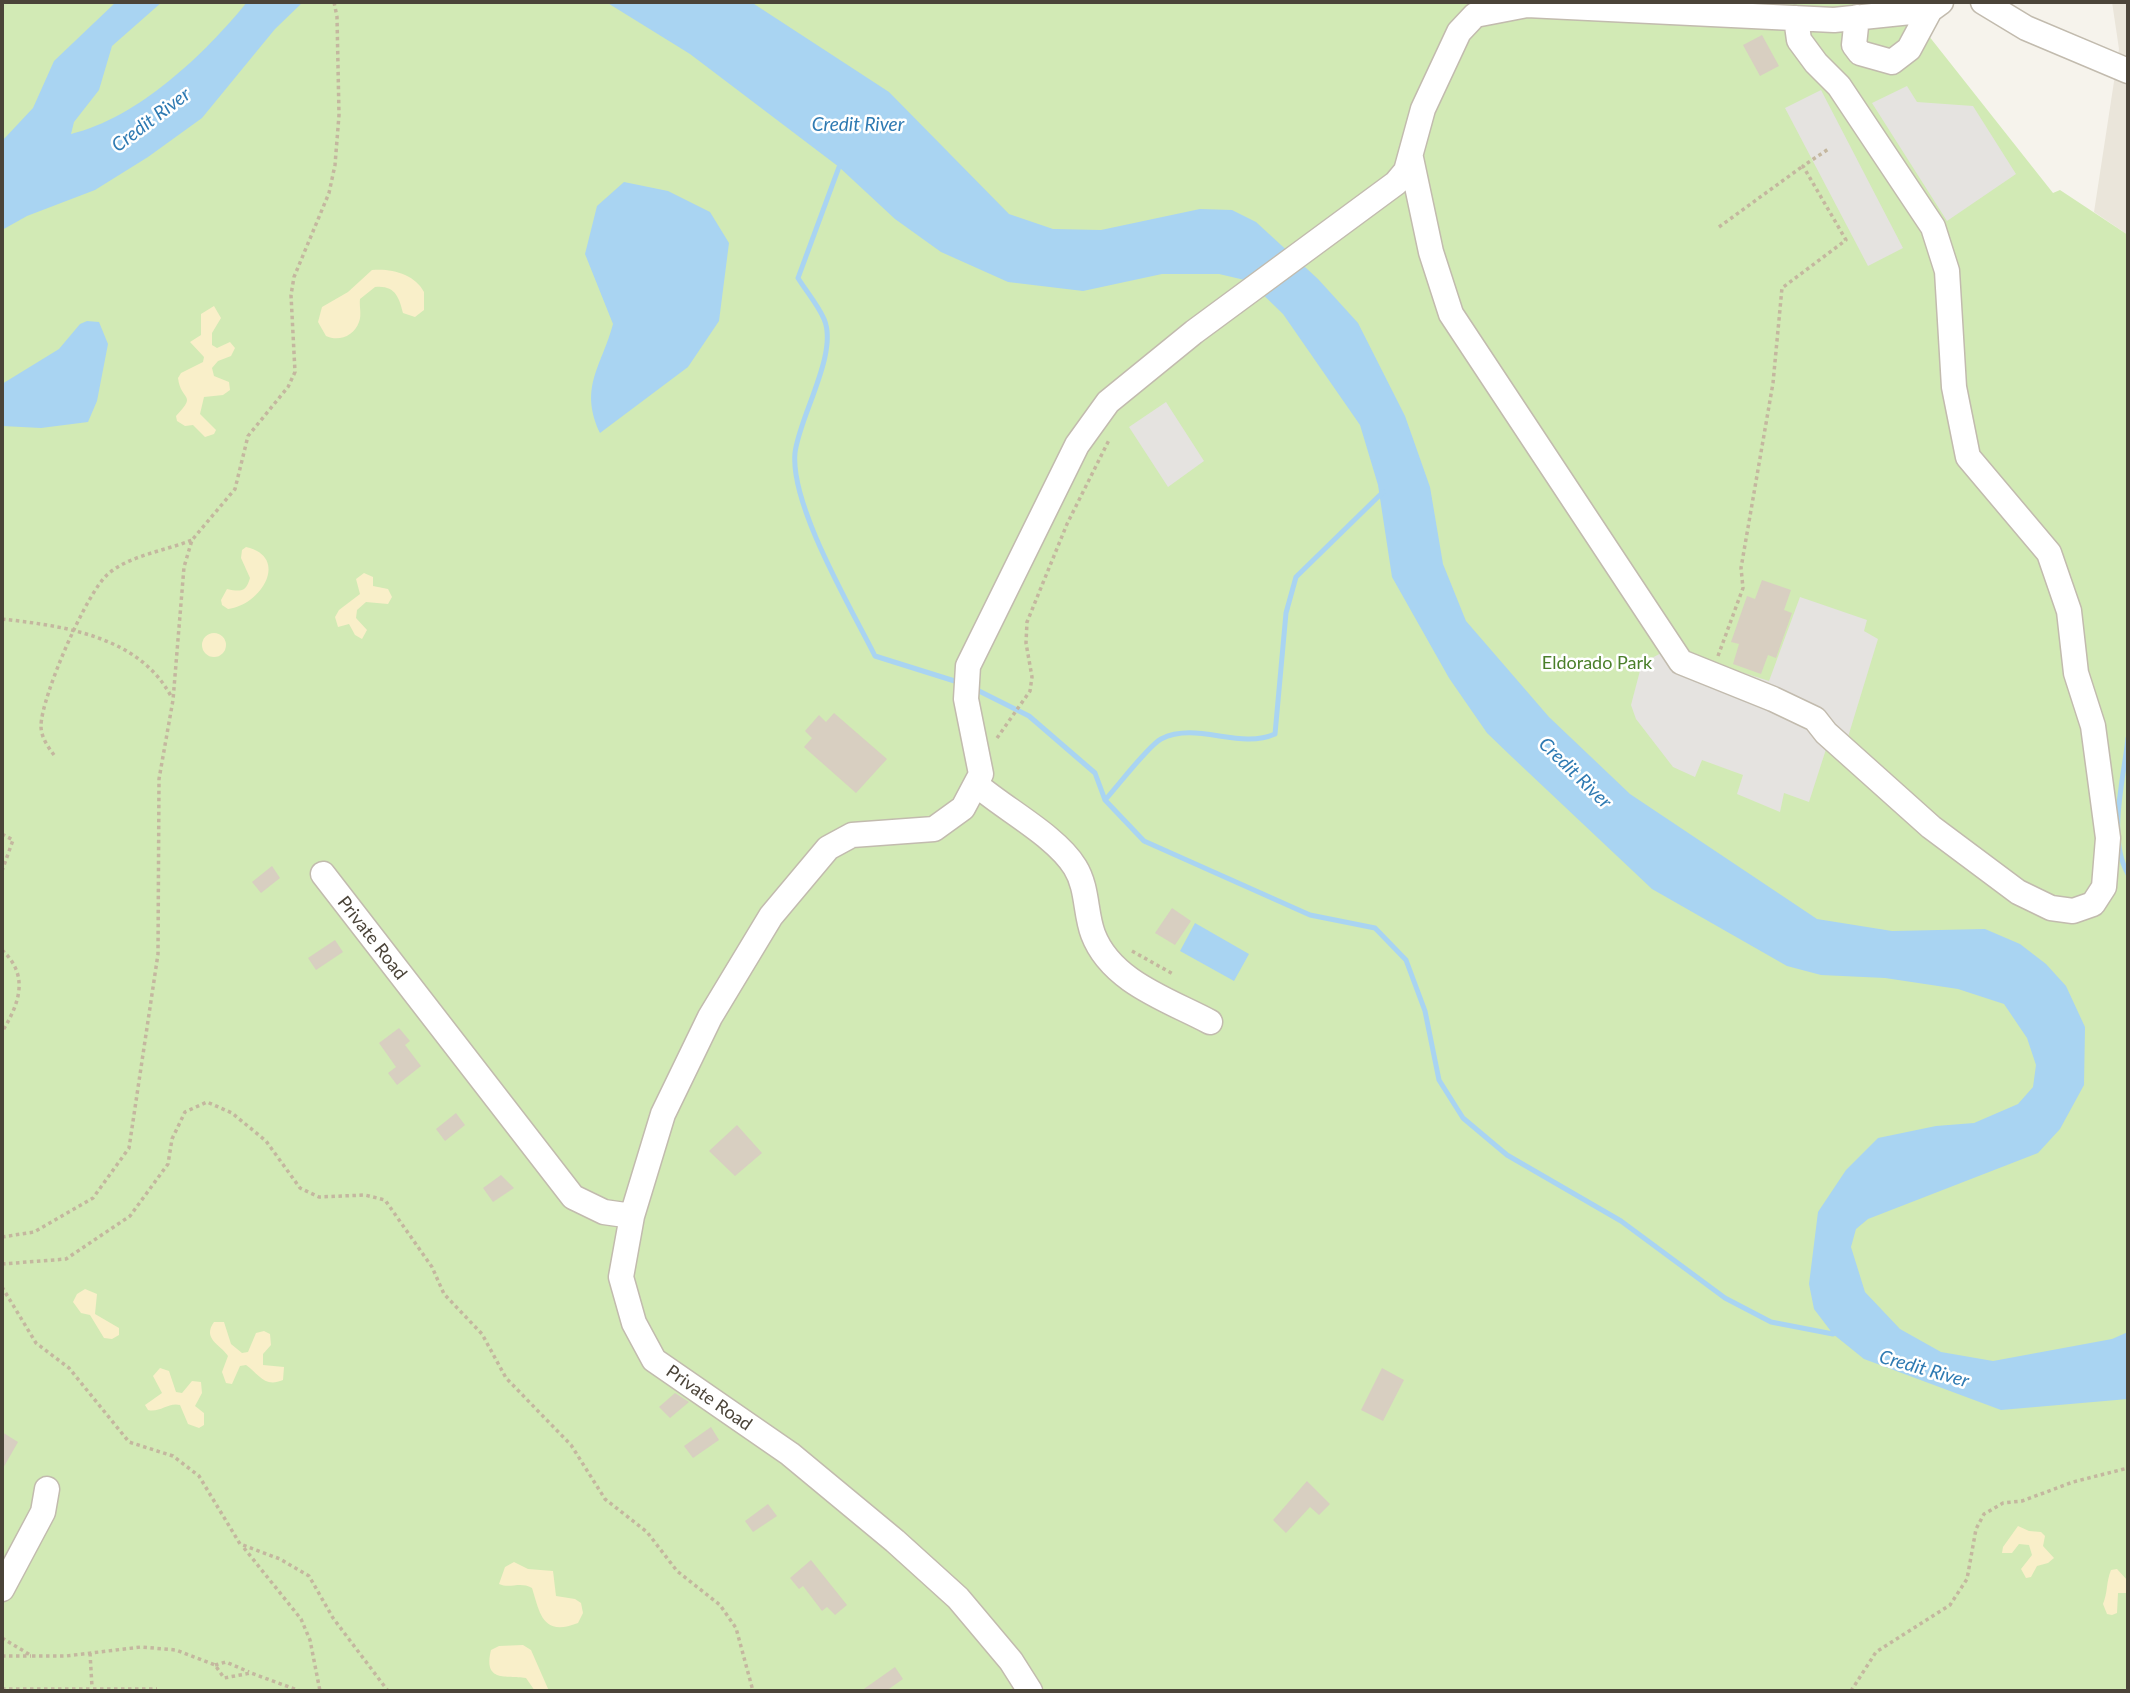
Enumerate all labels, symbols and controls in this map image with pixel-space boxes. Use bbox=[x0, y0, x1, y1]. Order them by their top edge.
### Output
water label: Credit River bbox=[107, 83, 195, 157]
water label: Credit River bbox=[812, 114, 904, 136]
park label: Eldorado Park bbox=[1542, 652, 1652, 674]
water label: Credit River bbox=[1534, 733, 1616, 813]
street label: Private Road bbox=[333, 892, 411, 984]
water label: Credit River bbox=[1876, 1345, 1972, 1393]
street label: Private Road bbox=[662, 1361, 756, 1435]

